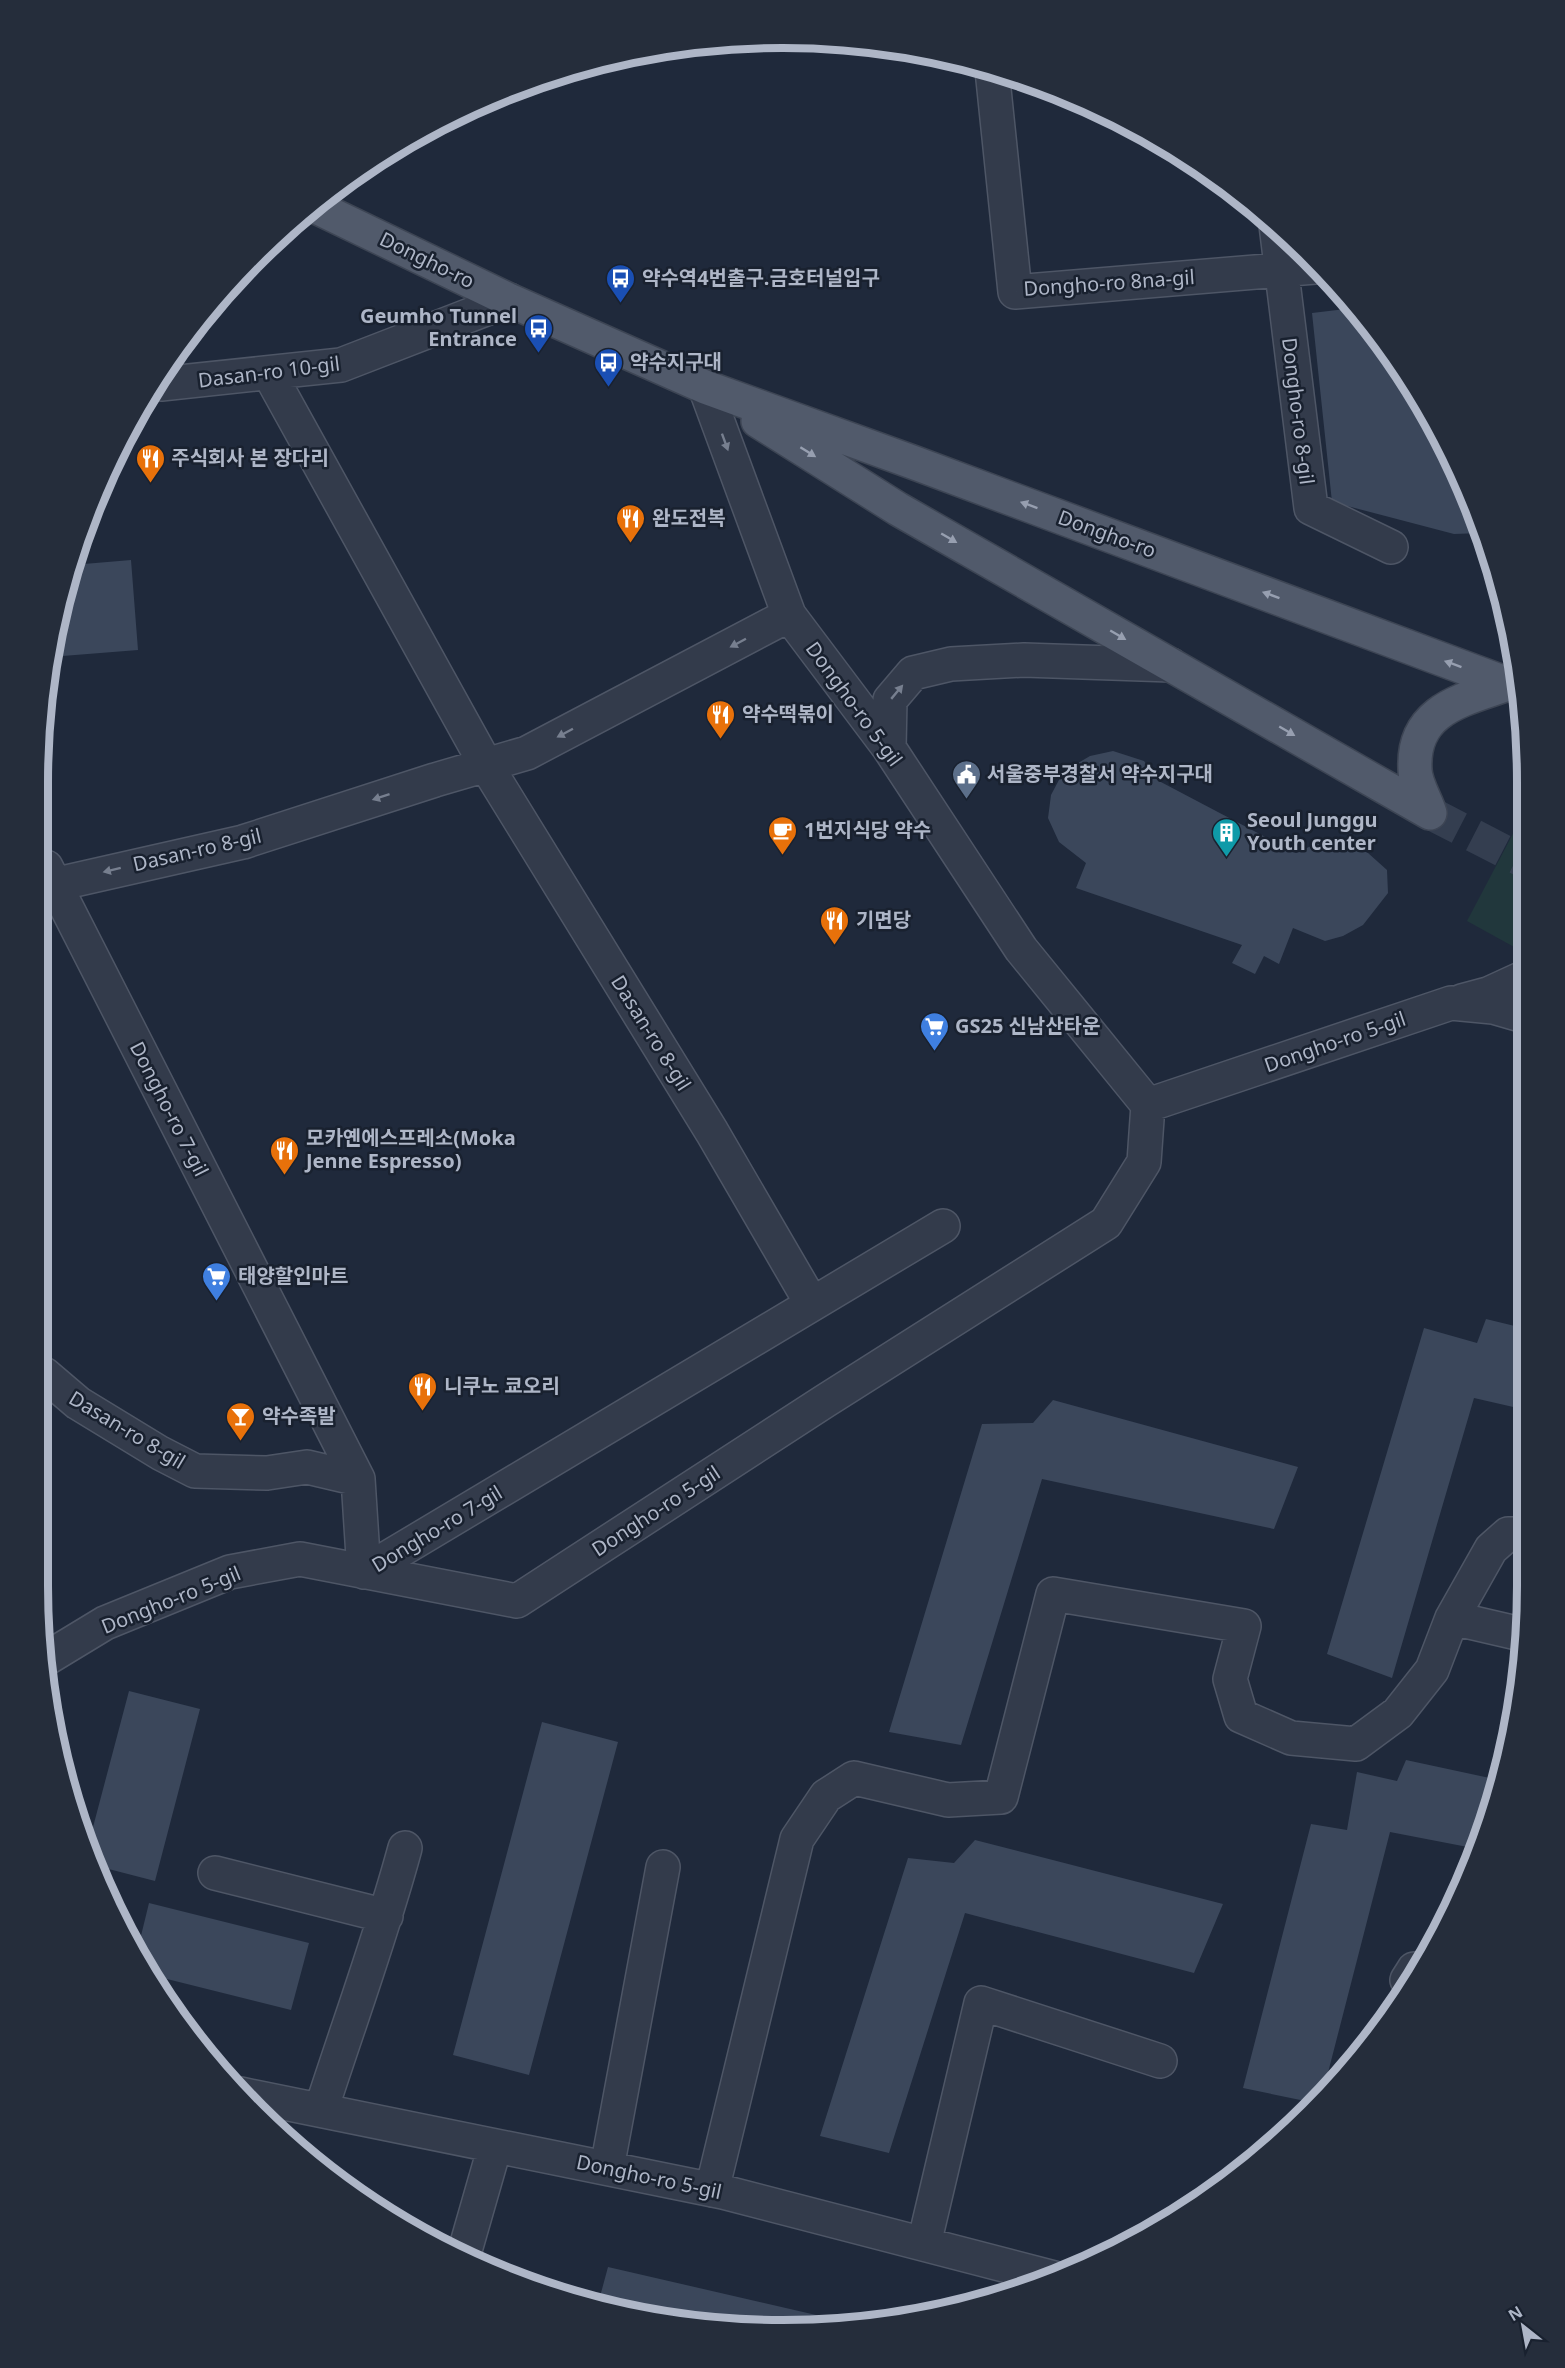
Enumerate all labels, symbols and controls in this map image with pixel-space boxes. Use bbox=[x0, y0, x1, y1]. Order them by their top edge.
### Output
street label: Dongho-ro bbox=[375, 225, 479, 294]
bus stop icon: 약수역4번출구.금호터널입구 bbox=[605, 262, 637, 304]
street label: Dongho-ro 8na-gil bbox=[1022, 263, 1195, 302]
place label: 약수역4번출구.금호터널입구 bbox=[642, 264, 880, 291]
place label: Geumho Tunnel Entrance bbox=[360, 302, 517, 352]
bus stop icon: Geumho Tunnel Entrance bbox=[522, 312, 554, 354]
street label: Dongho-ro 8-gil bbox=[1276, 336, 1321, 486]
bus stop icon: 약수지구대 bbox=[593, 346, 625, 388]
place label: 약수지구대 bbox=[630, 348, 722, 375]
street label: Dasan-ro 10-gil bbox=[197, 349, 341, 394]
one-way arrow bbox=[721, 433, 731, 451]
restaurant icon: 주식회사 본 장다리 bbox=[134, 442, 166, 484]
place label: 주식회사 본 장다리 bbox=[171, 444, 329, 471]
one-way arrow bbox=[800, 446, 816, 457]
one-way arrow bbox=[1020, 500, 1038, 509]
restaurant icon: 완도전복 bbox=[615, 502, 647, 544]
street label: Dongho-ro bbox=[1055, 503, 1160, 564]
place label: 완도전복 bbox=[652, 504, 726, 531]
one-way arrow bbox=[941, 533, 958, 543]
one-way arrow bbox=[1261, 590, 1279, 600]
one-way arrow bbox=[1110, 629, 1126, 640]
street label: Dongho-ro 5-gil bbox=[800, 636, 909, 771]
one-way arrow bbox=[729, 638, 746, 648]
one-way arrow bbox=[1444, 658, 1462, 668]
one-way arrow bbox=[890, 685, 903, 700]
restaurant icon: 약수떡볶이 bbox=[705, 698, 737, 740]
place label: 약수떡볶이 bbox=[742, 700, 834, 727]
one-way arrow bbox=[1279, 726, 1296, 736]
one-way arrow bbox=[556, 728, 573, 738]
public building icon: 서울중부경찰서 약수지구대 bbox=[950, 758, 982, 800]
place label: 서울중부경찰서 약수지구대 bbox=[987, 760, 1213, 787]
one-way arrow bbox=[372, 793, 390, 802]
place label: Seoul Junggu Youth center bbox=[1247, 806, 1378, 856]
cafe icon: 1번지식당 약수 bbox=[767, 814, 799, 856]
place label: 1번지식당 약수 bbox=[804, 816, 931, 843]
building icon: Seoul Junggu Youth center bbox=[1210, 816, 1242, 858]
street label: Dasan-ro 8-gil bbox=[130, 822, 264, 877]
one-way arrow bbox=[103, 865, 121, 875]
restaurant icon: 기면당 bbox=[819, 904, 851, 946]
place label: 기면당 bbox=[856, 906, 911, 933]
street label: Dasan-ro 8-gil bbox=[605, 970, 698, 1095]
street label: Dongho-ro 5-gil bbox=[1261, 1005, 1409, 1078]
supermarket icon: GS25 신남산타운 bbox=[918, 1010, 950, 1052]
place label: GS25 신남산타운 bbox=[955, 1012, 1101, 1039]
street label: Dongho-ro 7-gil bbox=[124, 1037, 215, 1181]
place label: 모카옌에스프레소(Moka Jenne Espresso) bbox=[304, 1124, 516, 1174]
restaurant icon: 모카옌에스프레소(Moka Jenne Espresso) bbox=[269, 1134, 301, 1176]
supermarket icon: 태양할인마트 bbox=[201, 1260, 233, 1302]
place label: 태양할인마트 bbox=[238, 1262, 348, 1289]
restaurant icon: 니쿠노 쿄오리 bbox=[407, 1370, 439, 1412]
place label: 니쿠노 쿄오리 bbox=[444, 1372, 560, 1399]
street label: Dasan-ro 8-gil bbox=[64, 1384, 190, 1475]
bar icon: 약수족발 bbox=[225, 1400, 257, 1442]
place label: 약수족발 bbox=[262, 1402, 336, 1429]
street label: Dongho-ro 5-gil bbox=[586, 1459, 725, 1562]
street label: Dongho-ro 7-gil bbox=[366, 1479, 507, 1578]
street label: Dongho-ro 5-gil bbox=[97, 1559, 244, 1640]
street label: Dongho-ro 5-gil bbox=[574, 2148, 724, 2205]
north arrow bbox=[1493, 2296, 1553, 2356]
text: N bbox=[1504, 2300, 1527, 2326]

